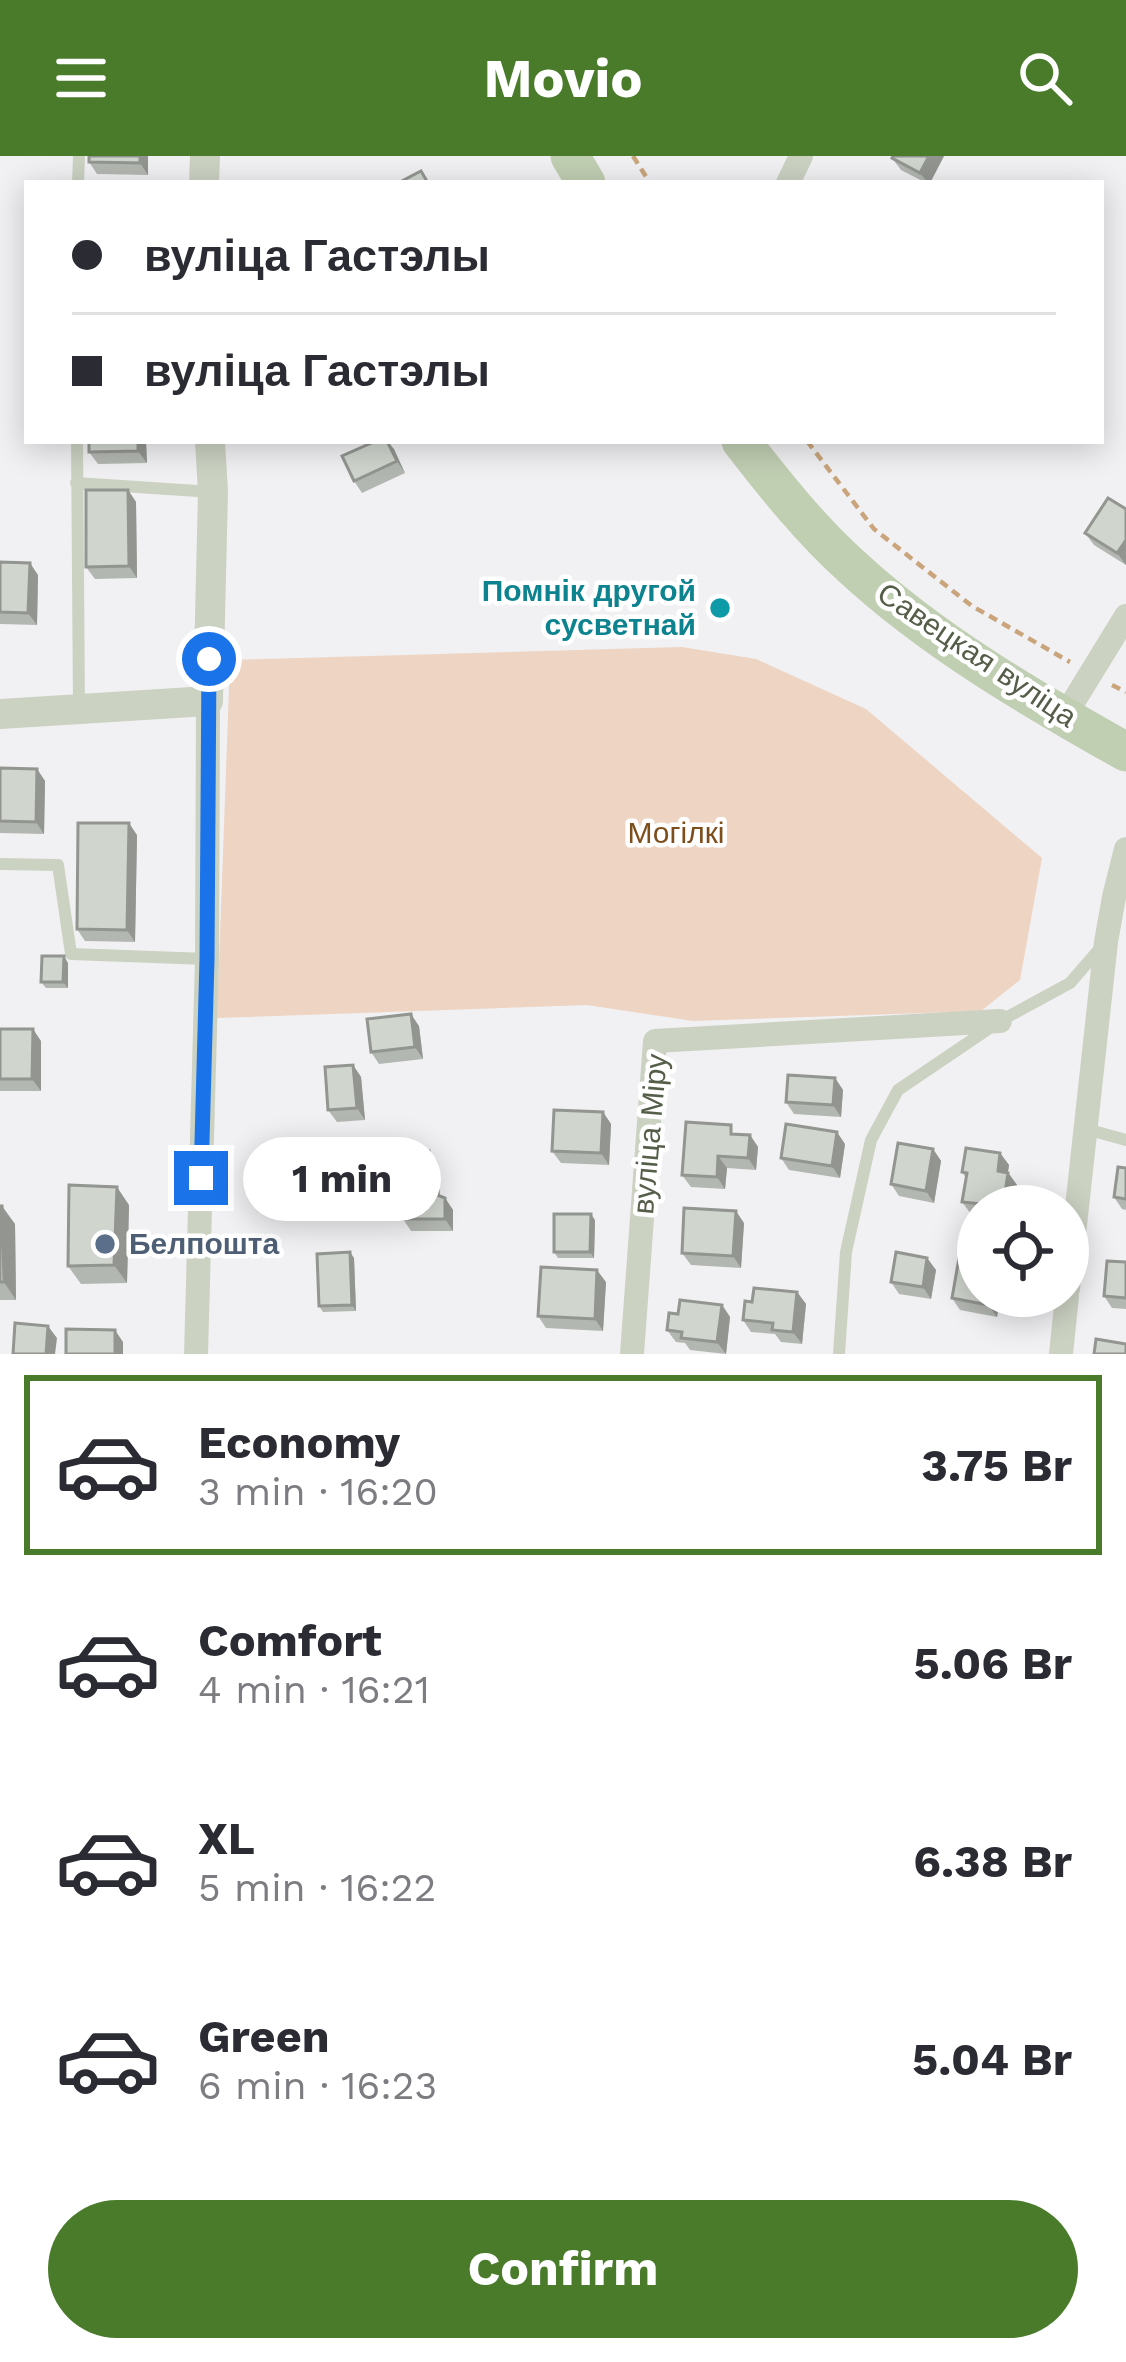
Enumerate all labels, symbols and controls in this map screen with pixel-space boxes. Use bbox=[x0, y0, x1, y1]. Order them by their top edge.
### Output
icon: menu bbox=[48, 45, 114, 111]
icon: search bbox=[1012, 45, 1078, 111]
text: Movio bbox=[483, 47, 643, 110]
text: вуліца Гастэлы bbox=[144, 229, 490, 282]
text: вуліца Гастэлы bbox=[144, 344, 490, 397]
place label: Помнік другой сусветнай bbox=[482, 573, 696, 642]
street label: Савецкая вуліца bbox=[871, 575, 1084, 734]
marker: Помнік другой сусветнай bbox=[707, 595, 733, 621]
route start bbox=[182, 632, 236, 686]
park label: Могілкі bbox=[628, 815, 724, 850]
street label: вуліца Міру bbox=[625, 1052, 674, 1216]
callout: 1 min bbox=[243, 1136, 441, 1220]
route end bbox=[174, 1151, 228, 1205]
text: 1 min bbox=[292, 1156, 392, 1201]
map controls bbox=[957, 1185, 1089, 1317]
button: locate bbox=[957, 1185, 1089, 1317]
place label: Белпошта bbox=[129, 1226, 279, 1261]
marker: Белпошта bbox=[92, 1231, 118, 1257]
icon: car bbox=[54, 1411, 162, 1519]
text: Economy bbox=[198, 1416, 400, 1469]
text: 3.75 Br bbox=[921, 1439, 1072, 1492]
text: 3 min · 16:20 bbox=[198, 1469, 438, 1514]
icon: car bbox=[54, 1609, 162, 1717]
text: Comfort bbox=[198, 1614, 382, 1667]
text: 5.06 Br bbox=[913, 1637, 1072, 1690]
text: 4 min · 16:21 bbox=[198, 1667, 430, 1712]
icon: car bbox=[54, 1807, 162, 1915]
text: XL bbox=[198, 1812, 255, 1865]
text: 6.38 Br bbox=[913, 1835, 1072, 1888]
text: 5 min · 16:22 bbox=[198, 1865, 436, 1910]
icon: car bbox=[54, 2005, 162, 2113]
text: Green bbox=[198, 2010, 330, 2063]
text: 5.04 Br bbox=[912, 2033, 1072, 2086]
text: 6 min · 16:23 bbox=[198, 2063, 437, 2108]
button: Confirm bbox=[48, 2200, 1078, 2338]

